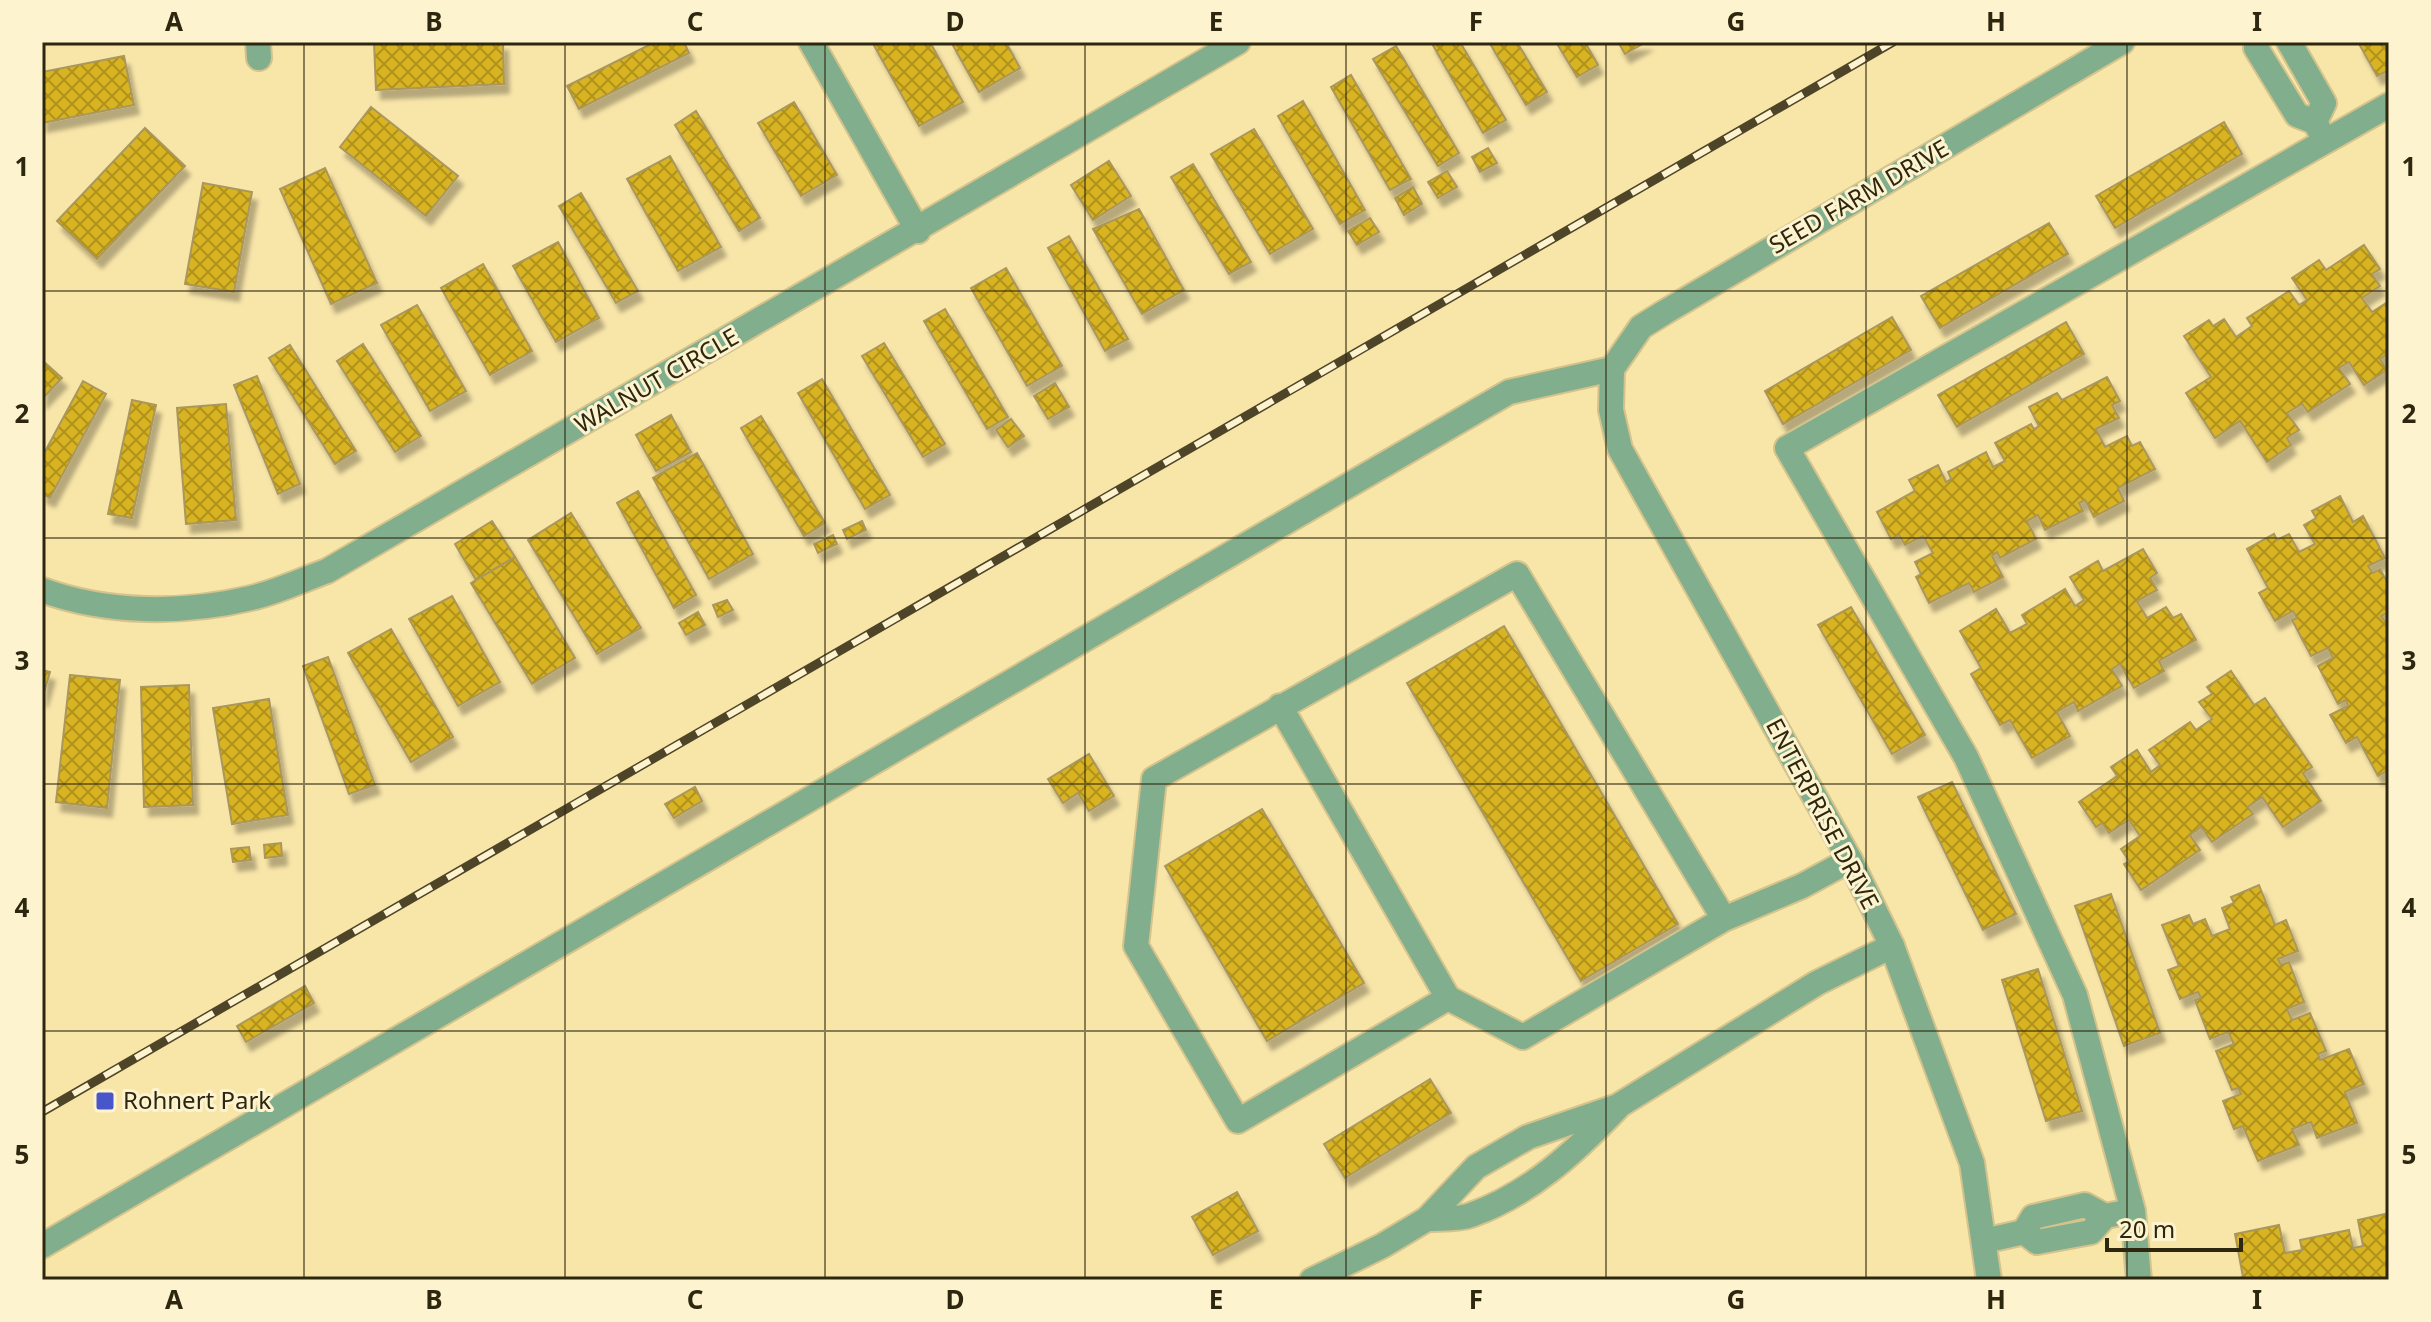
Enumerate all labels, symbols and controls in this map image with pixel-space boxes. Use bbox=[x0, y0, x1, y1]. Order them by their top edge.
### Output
text: A bbox=[165, 3, 183, 39]
text: B bbox=[425, 3, 443, 39]
text: C bbox=[687, 3, 703, 39]
text: D bbox=[945, 3, 965, 39]
text: E bbox=[1209, 3, 1223, 39]
text: F bbox=[1469, 3, 1483, 39]
text: G bbox=[1727, 3, 1745, 39]
text: H bbox=[1986, 3, 2006, 39]
text: I bbox=[2252, 3, 2262, 39]
street label: SEED FARM DRIVE bbox=[1762, 131, 1954, 261]
text: 1 bbox=[15, 148, 29, 184]
text: 1 bbox=[2402, 148, 2416, 184]
street label: WALNUT CIRCLE bbox=[568, 319, 744, 440]
text: 2 bbox=[15, 395, 30, 431]
text: 2 bbox=[2402, 395, 2417, 431]
text: 3 bbox=[15, 642, 29, 678]
text: 3 bbox=[2402, 642, 2416, 678]
street label: ENTERPRISE DRIVE bbox=[1759, 712, 1888, 915]
text: 4 bbox=[15, 889, 30, 925]
text: 4 bbox=[2402, 889, 2417, 925]
place label: Rohnert Park bbox=[123, 1083, 271, 1116]
marker: Rohnert Park bbox=[94, 1090, 116, 1112]
text: 5 bbox=[15, 1136, 29, 1172]
text: 5 bbox=[2402, 1136, 2416, 1172]
scale bar bbox=[2107, 1202, 2241, 1252]
text: 20 m bbox=[2119, 1212, 2175, 1245]
text: A bbox=[165, 1281, 183, 1317]
text: B bbox=[425, 1281, 443, 1317]
text: C bbox=[687, 1281, 703, 1317]
text: D bbox=[945, 1281, 965, 1317]
text: E bbox=[1209, 1281, 1223, 1317]
text: F bbox=[1469, 1281, 1483, 1317]
text: G bbox=[1727, 1281, 1745, 1317]
text: H bbox=[1986, 1281, 2006, 1317]
text: I bbox=[2252, 1281, 2262, 1317]

